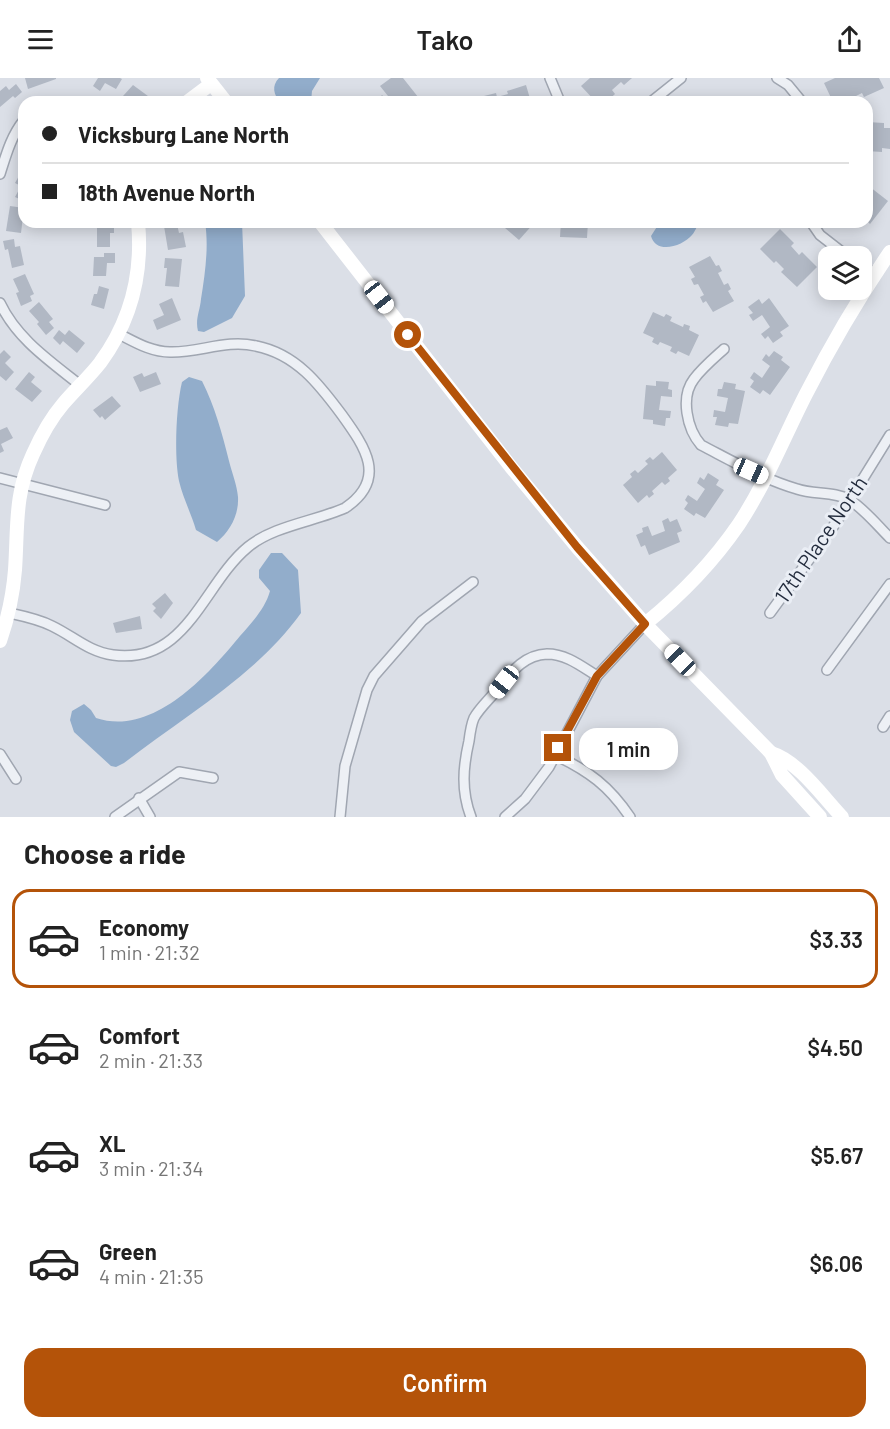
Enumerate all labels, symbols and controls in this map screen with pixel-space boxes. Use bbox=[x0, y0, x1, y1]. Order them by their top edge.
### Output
icon: menu bbox=[24, 23, 57, 56]
text: Tako bbox=[416, 23, 474, 55]
icon: share bbox=[833, 23, 866, 56]
text: Vicksburg Lane North bbox=[78, 121, 289, 147]
text: 18th Avenue North bbox=[78, 179, 255, 205]
map controls bbox=[818, 246, 872, 300]
button: layers bbox=[818, 246, 872, 300]
car bbox=[361, 277, 397, 317]
route start bbox=[394, 321, 421, 348]
car bbox=[731, 455, 771, 487]
street label: 17th Place North bbox=[768, 471, 872, 607]
car bbox=[661, 641, 699, 679]
car bbox=[486, 662, 522, 702]
callout: 1 min bbox=[579, 727, 678, 769]
route end bbox=[544, 734, 571, 761]
text: 1 min bbox=[607, 737, 650, 761]
text: Choose a ride bbox=[24, 837, 186, 869]
icon: car bbox=[27, 912, 81, 966]
text: Economy bbox=[99, 914, 189, 940]
text: $3.33 bbox=[809, 926, 863, 952]
text: 1 min · 21:32 bbox=[99, 940, 200, 964]
icon: car bbox=[27, 1020, 81, 1074]
text: Comfort bbox=[99, 1022, 180, 1048]
text: $4.50 bbox=[807, 1034, 863, 1060]
text: 2 min · 21:33 bbox=[99, 1048, 203, 1072]
icon: car bbox=[27, 1128, 81, 1182]
text: XL bbox=[99, 1130, 125, 1156]
text: $5.67 bbox=[810, 1142, 863, 1168]
text: 3 min · 21:34 bbox=[99, 1156, 203, 1180]
icon: car bbox=[27, 1236, 81, 1290]
text: Green bbox=[99, 1238, 157, 1264]
text: $6.06 bbox=[809, 1250, 863, 1276]
text: 4 min · 21:35 bbox=[99, 1264, 203, 1288]
button: Confirm bbox=[24, 1348, 866, 1417]

